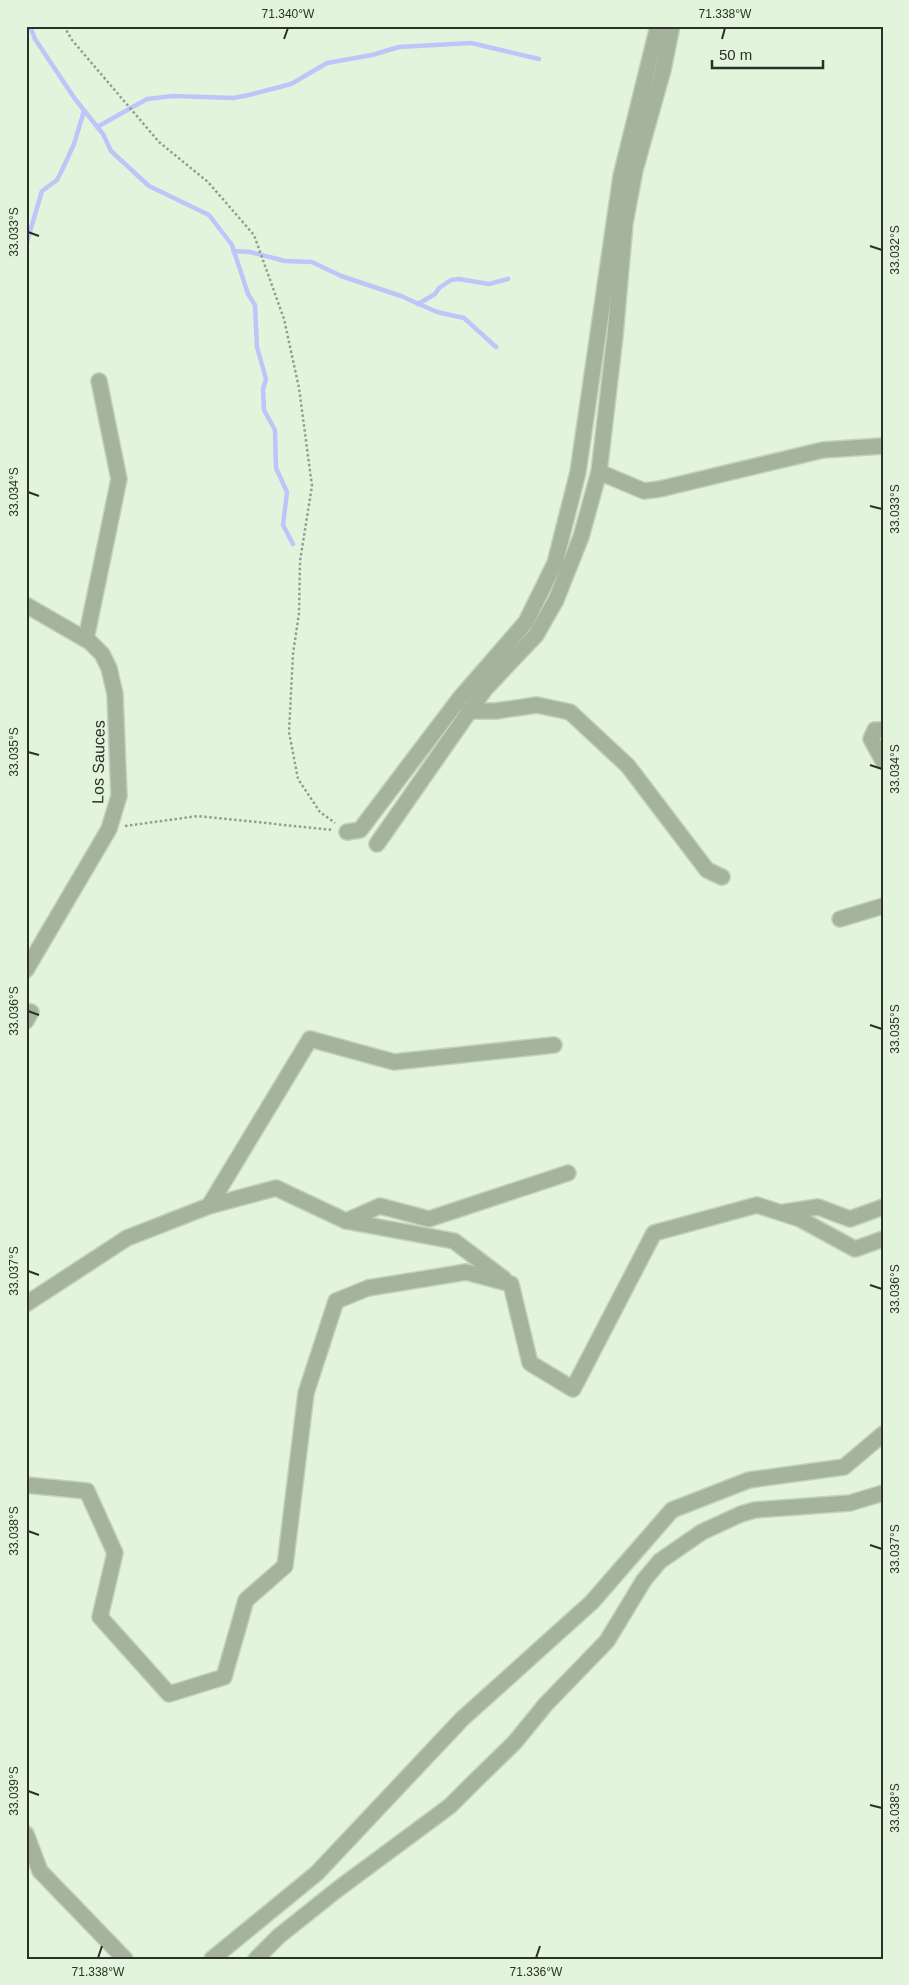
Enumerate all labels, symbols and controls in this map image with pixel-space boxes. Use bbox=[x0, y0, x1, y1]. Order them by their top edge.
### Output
text: 71.340°W bbox=[262, 7, 315, 21]
text: 71.338°W bbox=[699, 7, 752, 21]
scale bar bbox=[712, 38, 823, 70]
text: 50 m bbox=[719, 46, 752, 63]
text: 33.033°S bbox=[7, 207, 21, 257]
text: 33.032°S bbox=[888, 225, 902, 275]
text: 33.034°S bbox=[7, 467, 21, 517]
text: 33.033°S bbox=[888, 484, 902, 534]
street label: Los Sauces bbox=[89, 720, 108, 804]
text: 33.035°S bbox=[7, 727, 21, 777]
text: 33.034°S bbox=[888, 744, 902, 794]
text: 33.036°S bbox=[7, 986, 21, 1036]
text: 33.035°S bbox=[888, 1004, 902, 1054]
text: 33.037°S bbox=[7, 1246, 21, 1296]
text: 33.036°S bbox=[888, 1264, 902, 1314]
text: 33.038°S bbox=[7, 1506, 21, 1556]
text: 33.037°S bbox=[888, 1524, 902, 1574]
text: 33.039°S bbox=[7, 1766, 21, 1816]
text: 33.038°S bbox=[888, 1783, 902, 1833]
text: 71.338°W bbox=[72, 1965, 125, 1979]
text: 71.336°W bbox=[510, 1965, 563, 1979]

